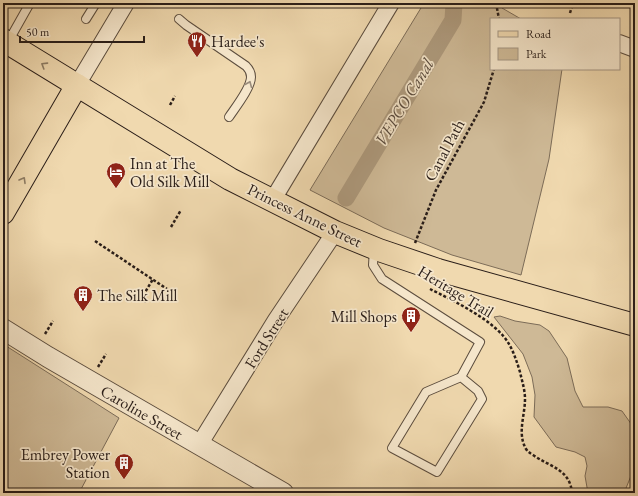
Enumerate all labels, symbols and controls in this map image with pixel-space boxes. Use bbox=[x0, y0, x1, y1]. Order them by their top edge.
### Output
scale bar bbox=[20, 18, 144, 44]
legend bbox=[490, 18, 620, 70]
text: 50 m bbox=[26, 24, 50, 40]
text: Road bbox=[526, 26, 552, 42]
restaurant icon: Hardee's bbox=[186, 30, 208, 58]
place label: Hardee's bbox=[211, 31, 264, 52]
text: Park bbox=[526, 46, 547, 62]
water label: VEPCO Canal bbox=[369, 54, 439, 149]
one-way arrow bbox=[41, 62, 48, 69]
one-way arrow bbox=[244, 80, 252, 87]
street label: Canal Path bbox=[419, 116, 470, 185]
place label: Inn at The Old Silk Mill bbox=[130, 153, 209, 192]
hotel icon: Inn at The Old Silk Mill bbox=[105, 161, 127, 189]
one-way arrow bbox=[18, 177, 25, 184]
street label: Princess Anne Street bbox=[244, 179, 366, 252]
street label: Heritage Trail bbox=[414, 261, 498, 322]
building icon: The Silk Mill bbox=[72, 284, 94, 312]
place label: The Silk Mill bbox=[97, 285, 177, 306]
street label: Ford Street bbox=[240, 304, 293, 372]
building icon: Mill Shops bbox=[400, 305, 422, 333]
place label: Mill Shops bbox=[331, 306, 397, 327]
street label: Caroline Street bbox=[97, 380, 187, 444]
place label: Embrey Power Station bbox=[21, 444, 111, 483]
building icon: Embrey Power Station bbox=[113, 452, 135, 480]

